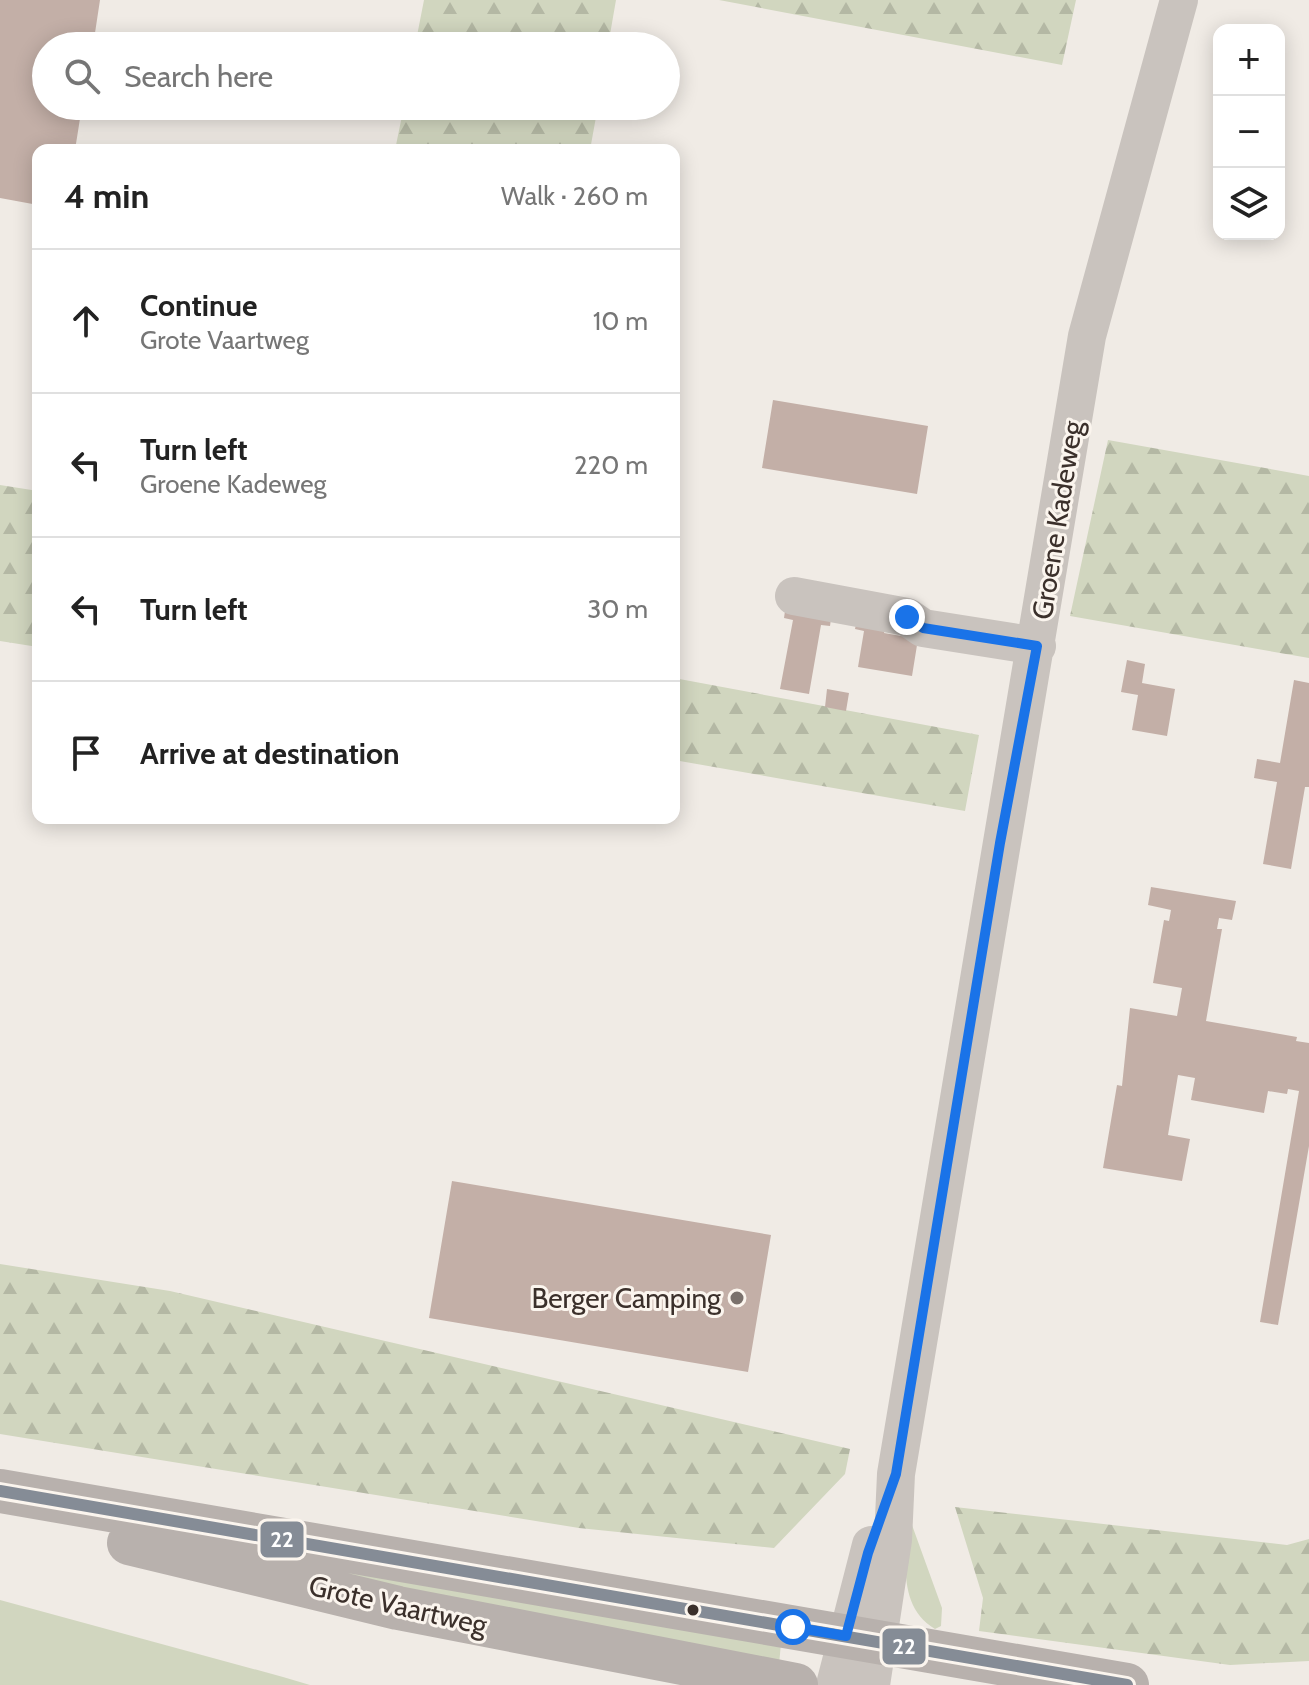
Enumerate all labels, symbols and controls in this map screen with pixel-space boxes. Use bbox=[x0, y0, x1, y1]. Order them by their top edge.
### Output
map controls bbox=[1213, 24, 1285, 240]
button: + bbox=[1213, 24, 1285, 96]
search box bbox=[32, 32, 680, 120]
icon: search bbox=[60, 54, 104, 98]
text: Search here bbox=[124, 58, 273, 95]
button: − bbox=[1213, 96, 1285, 168]
button: layers bbox=[1213, 168, 1285, 240]
text: 4 min bbox=[64, 175, 149, 217]
text: Walk · 260 m bbox=[501, 180, 648, 212]
text: Continue bbox=[140, 287, 257, 324]
icon: ahead bbox=[64, 299, 108, 343]
text: 10 m bbox=[593, 305, 648, 337]
text: Grote Vaartweg bbox=[140, 324, 309, 356]
street label: Groene Kadeweg bbox=[1025, 417, 1090, 622]
text: Turn left bbox=[140, 431, 248, 468]
icon: left bbox=[64, 443, 108, 487]
text: 220 m bbox=[574, 449, 648, 481]
text: Groene Kadeweg bbox=[140, 468, 326, 500]
icon: left bbox=[64, 587, 108, 631]
text: Turn left bbox=[140, 591, 248, 628]
text: 30 m bbox=[587, 593, 648, 625]
route end bbox=[889, 599, 925, 635]
icon: arrive bbox=[64, 731, 108, 775]
text: Arrive at destination bbox=[140, 735, 400, 772]
place label: Berger Camping bbox=[531, 1281, 722, 1315]
marker: Berger Camping bbox=[728, 1289, 746, 1307]
line badge: 22 bbox=[259, 1520, 305, 1559]
text: 22 bbox=[270, 1526, 294, 1553]
street label: Grote Vaartweg bbox=[306, 1568, 491, 1642]
unlabelled marker bbox=[685, 1602, 701, 1618]
route start bbox=[775, 1609, 811, 1645]
line badge: 22 bbox=[881, 1627, 927, 1666]
text: 22 bbox=[892, 1633, 916, 1660]

